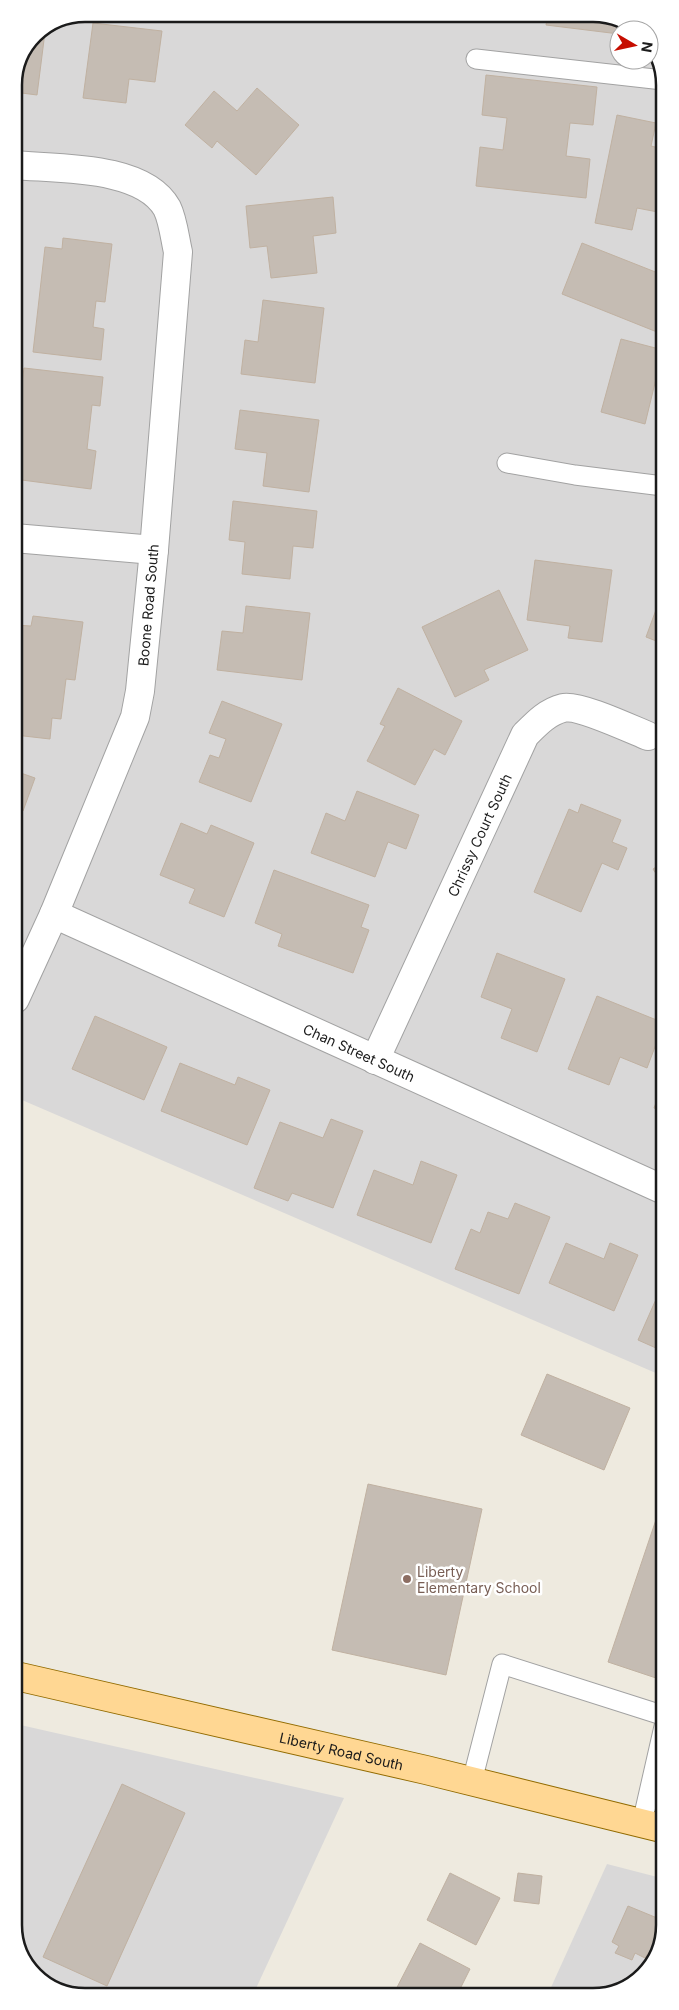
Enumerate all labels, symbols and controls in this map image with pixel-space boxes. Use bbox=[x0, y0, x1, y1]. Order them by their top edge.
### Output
north arrow bbox=[609, 20, 659, 70]
text: N bbox=[638, 41, 657, 54]
street label: Boone Road South bbox=[134, 543, 162, 667]
street label: Chrissy Court South bbox=[443, 771, 515, 899]
street label: Chan Street South bbox=[301, 1019, 418, 1085]
place label: Liberty Elementary School bbox=[417, 1563, 541, 1596]
marker: Liberty Elementary School bbox=[401, 1573, 413, 1585]
street label: Liberty Road South bbox=[278, 1728, 405, 1773]

